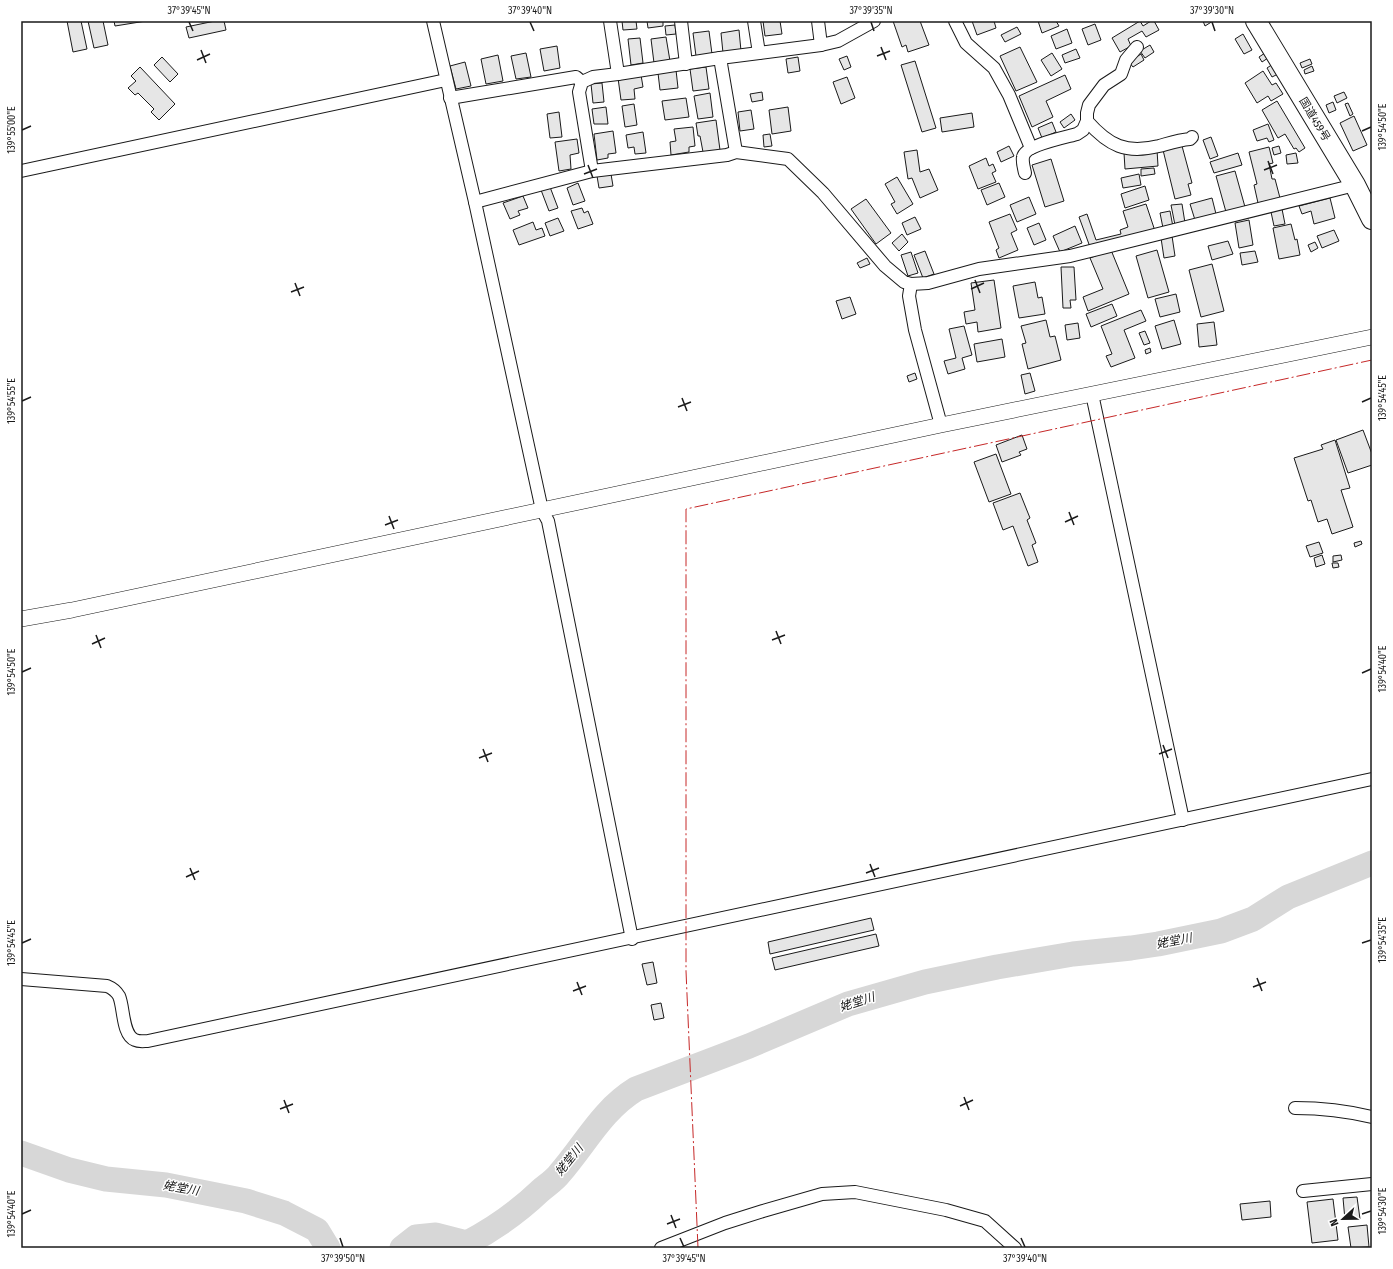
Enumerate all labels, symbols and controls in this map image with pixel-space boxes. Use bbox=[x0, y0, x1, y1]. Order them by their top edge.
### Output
text: 37°39'45"N bbox=[167, 5, 211, 17]
text: 37°39'40"N bbox=[508, 5, 552, 17]
text: 37°39'35"N bbox=[849, 5, 893, 17]
text: 37°39'30"N bbox=[1190, 5, 1234, 17]
street label: 国道459号 bbox=[1297, 95, 1333, 143]
text: 139°54'50"E bbox=[1377, 103, 1389, 150]
text: 139°55'00"E bbox=[6, 106, 18, 154]
text: 139°54'45"E bbox=[1377, 375, 1389, 421]
text: 139°54'55"E bbox=[6, 378, 18, 424]
text: 139°54'40"E bbox=[1377, 645, 1389, 692]
text: 139°54'50"E bbox=[6, 648, 18, 695]
text: 139°54'35"E bbox=[1377, 917, 1389, 963]
text: 139°54'45"E bbox=[6, 920, 18, 966]
water label: 姥堂川 bbox=[1155, 930, 1195, 951]
water label: 姥堂川 bbox=[838, 989, 878, 1014]
water label: 姥堂川 bbox=[552, 1140, 587, 1178]
water label: 姥堂川 bbox=[162, 1178, 202, 1198]
text: 139°54'30"E bbox=[1377, 1187, 1389, 1234]
text: 139°54'40"E bbox=[6, 1190, 18, 1237]
north arrow bbox=[1323, 1199, 1363, 1239]
text: N bbox=[1327, 1217, 1341, 1228]
text: 37°39'50"N bbox=[321, 1253, 365, 1265]
text: 37°39'45"N bbox=[662, 1253, 706, 1265]
text: 37°39'40"N bbox=[1003, 1253, 1047, 1265]

